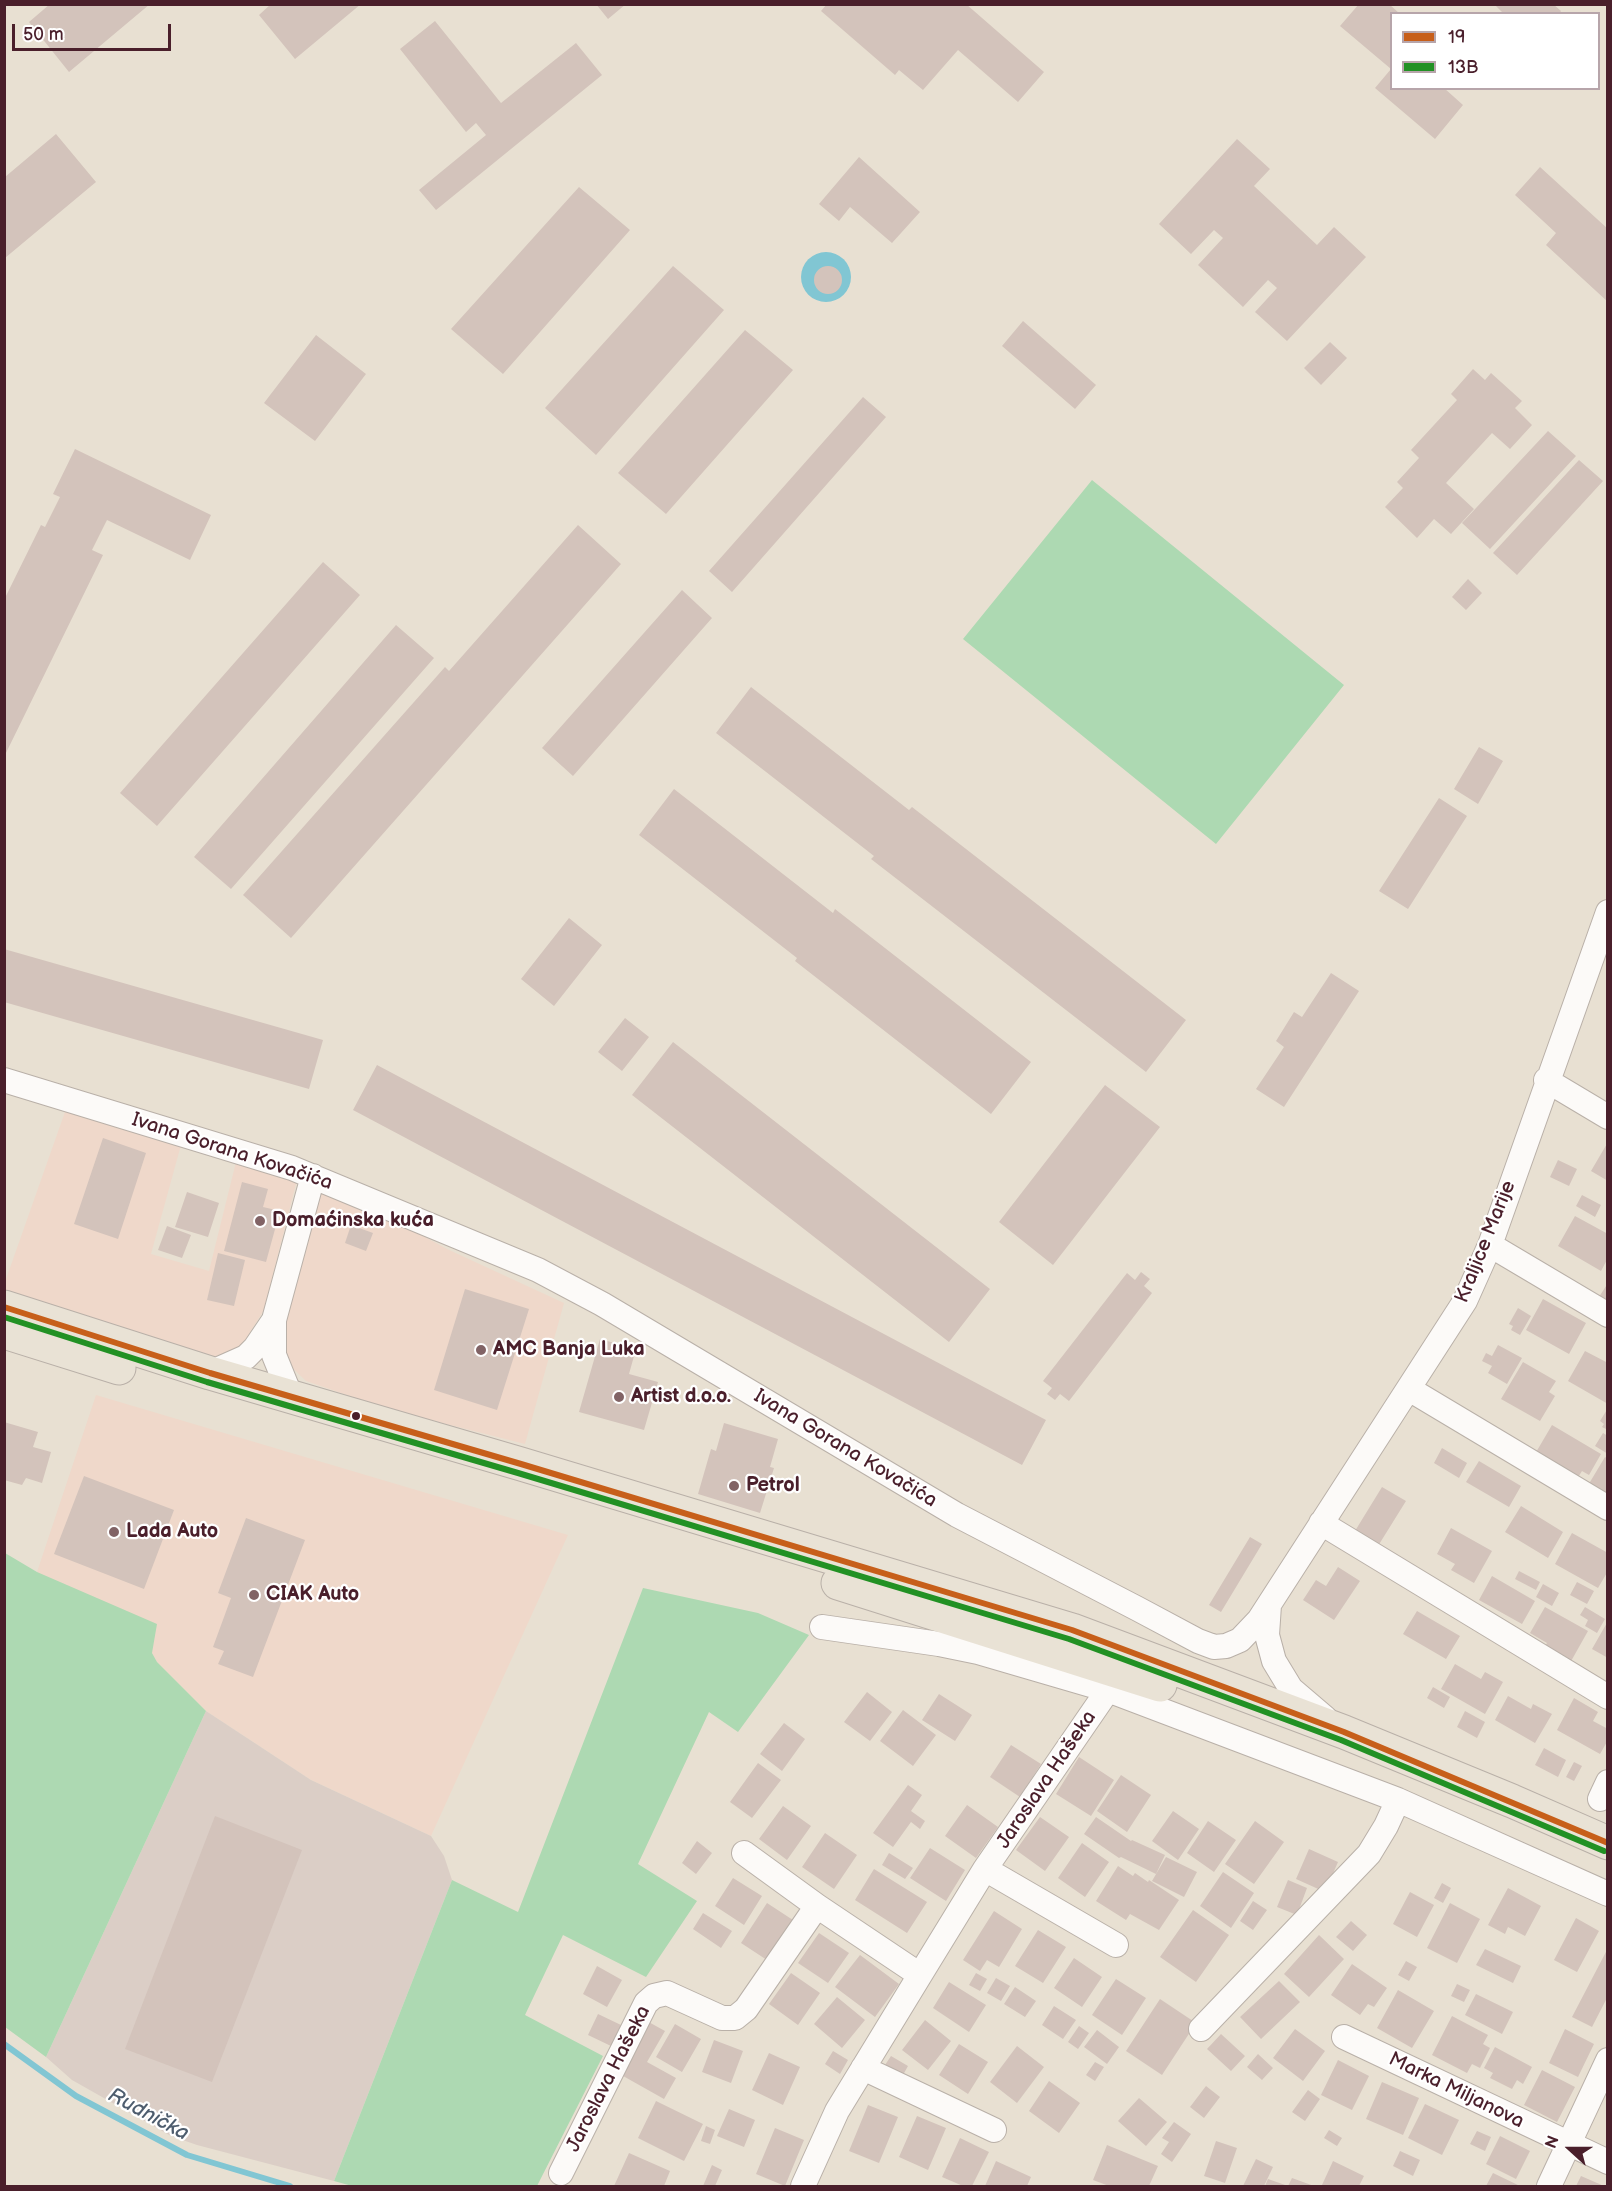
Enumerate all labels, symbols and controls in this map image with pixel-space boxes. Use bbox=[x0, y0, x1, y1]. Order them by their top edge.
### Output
scale bar bbox=[15, 12, 174, 50]
legend bbox=[1390, 12, 1600, 90]
text: 50 m bbox=[23, 24, 64, 45]
text: 19 bbox=[1448, 27, 1465, 48]
text: 13B bbox=[1448, 57, 1478, 78]
street label: Ivana Gorana Kovačića bbox=[129, 1108, 335, 1196]
street label: Kraljice Marije bbox=[1451, 1177, 1521, 1307]
place label: Domaćinska kuća bbox=[272, 1209, 434, 1233]
marker: Domaćinska kuća bbox=[253, 1214, 267, 1228]
place label: AMC Banja Luka bbox=[493, 1338, 645, 1362]
marker: AMC Banja Luka bbox=[474, 1343, 488, 1357]
place label: Artist d.o.o. bbox=[631, 1385, 731, 1409]
street label: Ivana Gorana Kovačića bbox=[749, 1385, 941, 1513]
marker: Artist d.o.o. bbox=[612, 1390, 626, 1404]
unlabelled marker bbox=[350, 1410, 362, 1422]
place label: Petrol bbox=[746, 1474, 800, 1498]
marker: Petrol bbox=[727, 1479, 741, 1493]
place label: Lada Auto bbox=[126, 1520, 218, 1544]
marker: Lada Auto bbox=[107, 1525, 121, 1539]
place label: CIAK Auto bbox=[266, 1583, 359, 1607]
marker: CIAK Auto bbox=[247, 1588, 261, 1602]
street label: Jaroslava Hašeka bbox=[992, 1707, 1102, 1853]
street label: Jaroslava Hašeka bbox=[562, 2002, 656, 2156]
street label: Marka Miljanova bbox=[1384, 2048, 1528, 2134]
water label: Rudnička bbox=[103, 2083, 193, 2147]
north arrow bbox=[1540, 2119, 1600, 2179]
text: N bbox=[1542, 2133, 1564, 2151]

